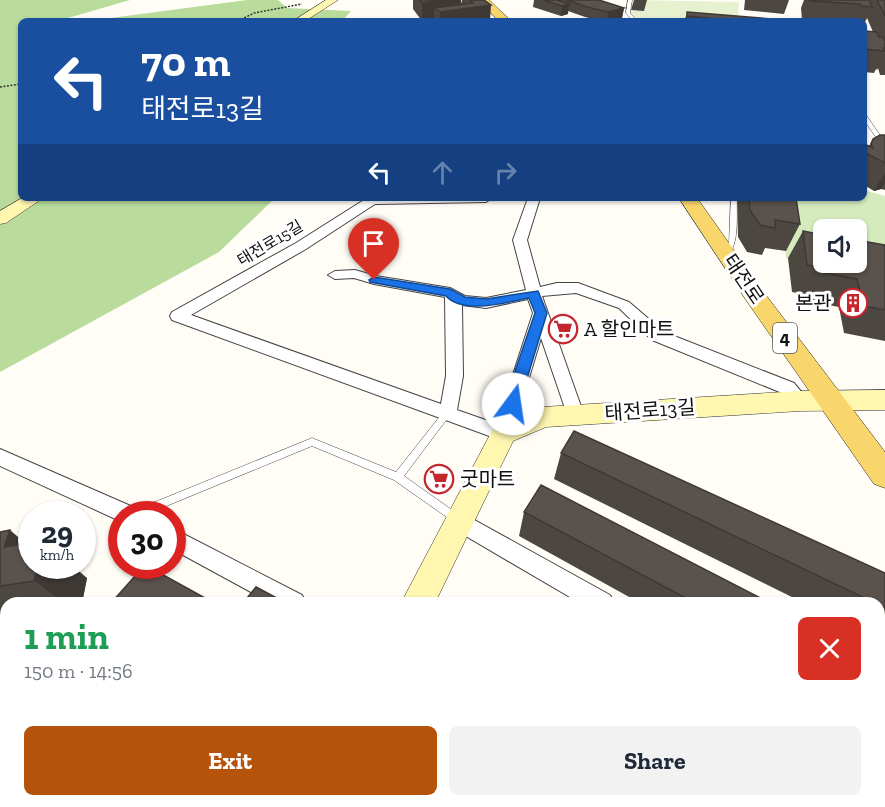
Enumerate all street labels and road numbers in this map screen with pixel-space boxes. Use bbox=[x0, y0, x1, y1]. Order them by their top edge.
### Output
street label: 태전로15길 bbox=[234, 216, 306, 270]
street label: 태전로 bbox=[719, 249, 769, 309]
road number: 4 bbox=[773, 323, 797, 353]
street label: 태전로13길 bbox=[604, 395, 696, 425]

